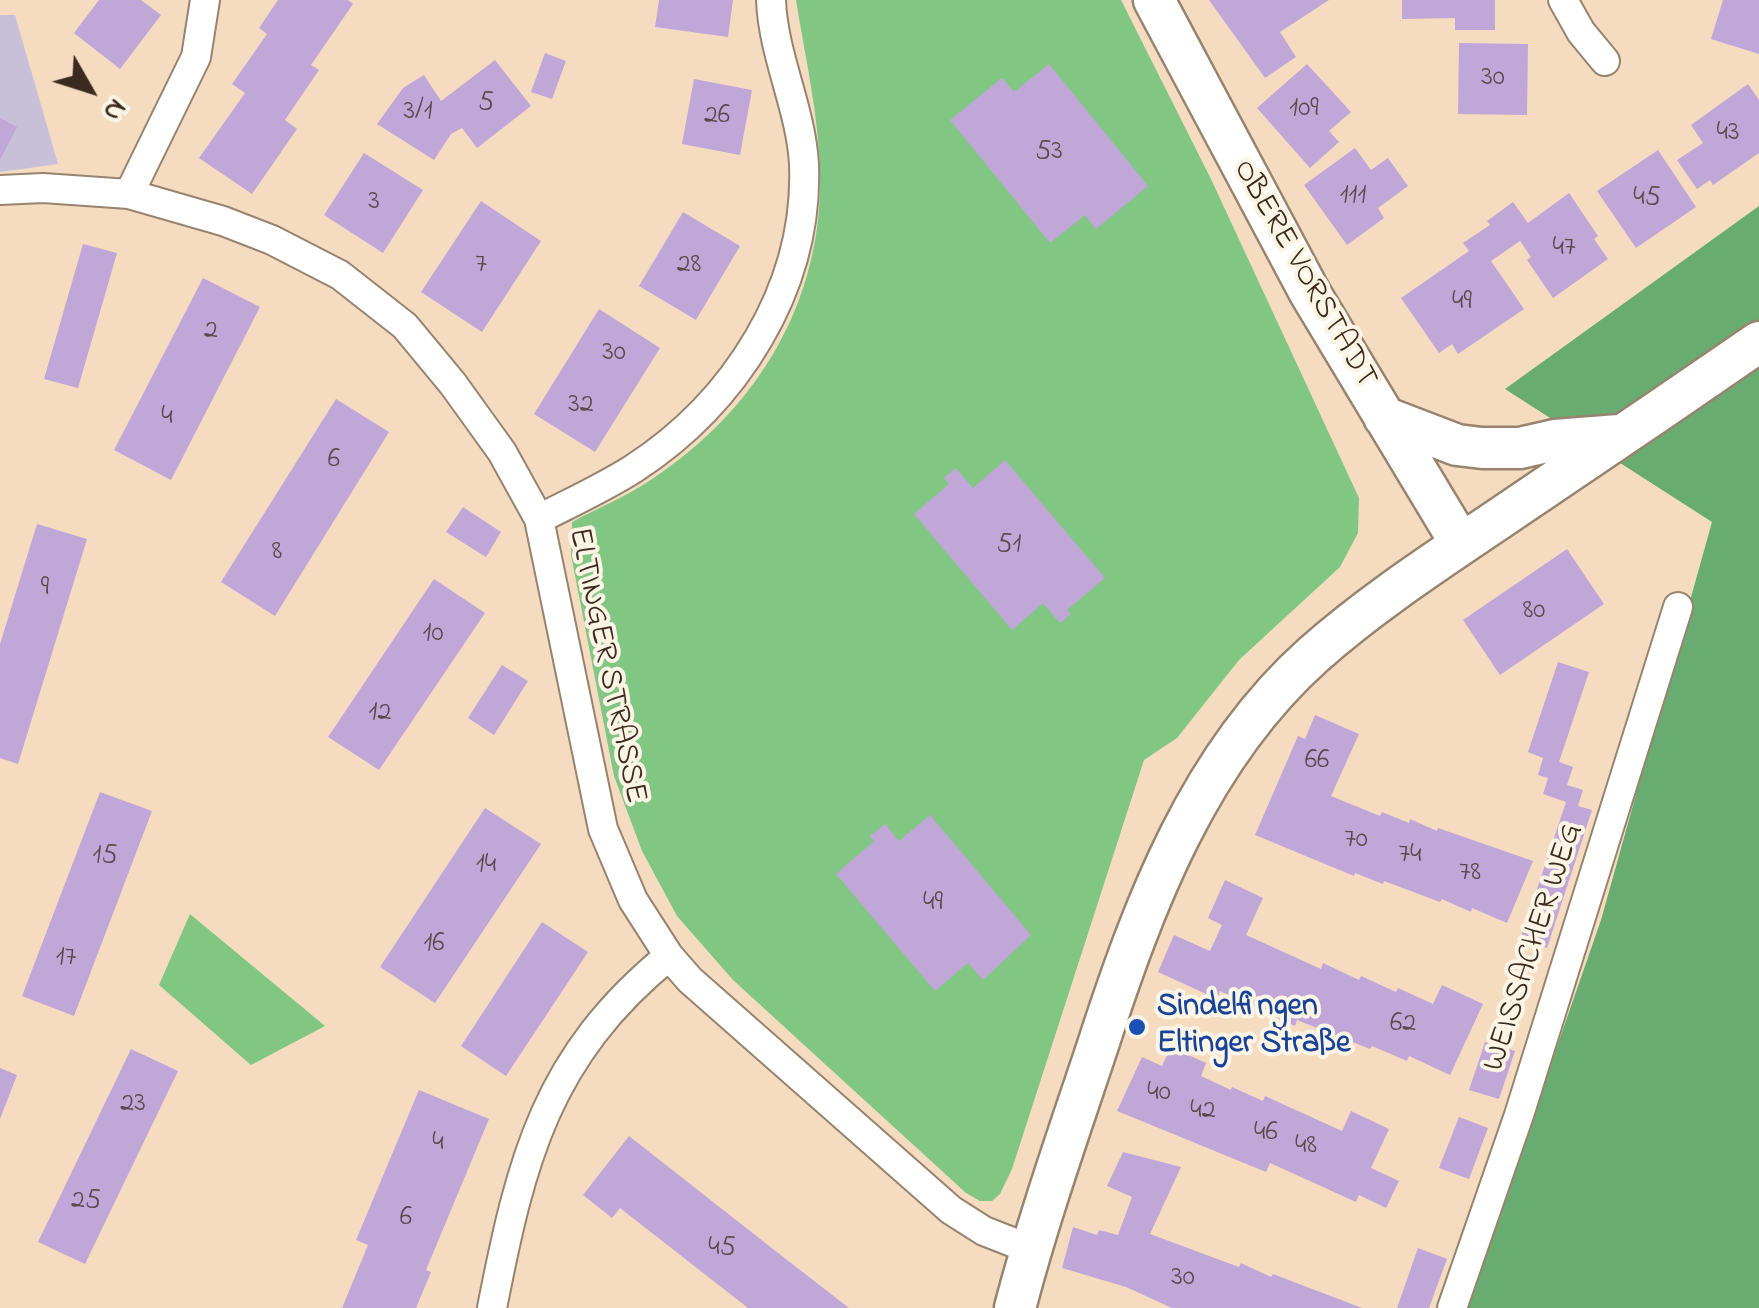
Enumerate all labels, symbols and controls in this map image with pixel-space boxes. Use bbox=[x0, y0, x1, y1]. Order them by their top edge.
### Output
north arrow bbox=[40, 40, 140, 140]
house number: 30 bbox=[1481, 62, 1505, 96]
house number: 5 bbox=[478, 87, 494, 121]
text: N bbox=[92, 89, 136, 129]
house number: 109 bbox=[1289, 93, 1319, 127]
house number: 3/1 bbox=[403, 96, 433, 130]
house number: 26 bbox=[704, 100, 730, 134]
house number: 43 bbox=[1716, 117, 1740, 151]
house number: 53 bbox=[1035, 136, 1063, 170]
street label: OBERE VORSTADT bbox=[1222, 154, 1384, 396]
house number: 111 bbox=[1340, 180, 1366, 214]
house number: 45 bbox=[1633, 182, 1661, 216]
house number: 3 bbox=[368, 186, 380, 220]
house number: 47 bbox=[1552, 232, 1576, 266]
house number: 7 bbox=[475, 249, 487, 283]
house number: 28 bbox=[677, 249, 701, 283]
house number: 49 bbox=[1452, 286, 1472, 320]
house number: 2 bbox=[204, 315, 218, 349]
house number: 30 bbox=[602, 337, 626, 371]
house number: 32 bbox=[568, 389, 594, 423]
house number: 4 bbox=[161, 401, 173, 435]
house number: 6 bbox=[328, 444, 340, 478]
street label: ELTINGER STRASSE bbox=[557, 525, 653, 807]
house number: 51 bbox=[997, 529, 1021, 563]
house number: 8 bbox=[272, 536, 282, 570]
house number: 9 bbox=[41, 572, 49, 606]
house number: 80 bbox=[1523, 595, 1545, 629]
house number: 10 bbox=[423, 618, 443, 652]
house number: 12 bbox=[369, 697, 391, 731]
house number: 66 bbox=[1305, 745, 1329, 779]
street label: WEISSACHER WEG bbox=[1477, 819, 1593, 1077]
house number: 70 bbox=[1344, 824, 1368, 858]
house number: 74 bbox=[1398, 839, 1422, 873]
house number: 15 bbox=[93, 840, 117, 874]
house number: 14 bbox=[476, 849, 496, 883]
house number: 78 bbox=[1459, 857, 1481, 891]
house number: 49 bbox=[923, 887, 943, 921]
house number: 16 bbox=[423, 928, 445, 962]
house number: 17 bbox=[56, 942, 76, 976]
place label: Sindelfingen Eltinger Straße bbox=[1157, 990, 1350, 1065]
house number: 62 bbox=[1390, 1008, 1416, 1042]
marker: Sindelfingen Eltinger Straße bbox=[1126, 1016, 1148, 1038]
house number: 40 bbox=[1147, 1077, 1171, 1111]
house number: 23 bbox=[120, 1088, 146, 1122]
house number: 42 bbox=[1190, 1095, 1216, 1129]
house number: 46 bbox=[1254, 1117, 1278, 1151]
house number: 4 bbox=[432, 1127, 444, 1161]
house number: 48 bbox=[1295, 1130, 1317, 1164]
house number: 25 bbox=[71, 1185, 101, 1219]
house number: 6 bbox=[400, 1202, 412, 1236]
house number: 45 bbox=[708, 1232, 736, 1266]
house number: 30 bbox=[1171, 1262, 1195, 1296]

